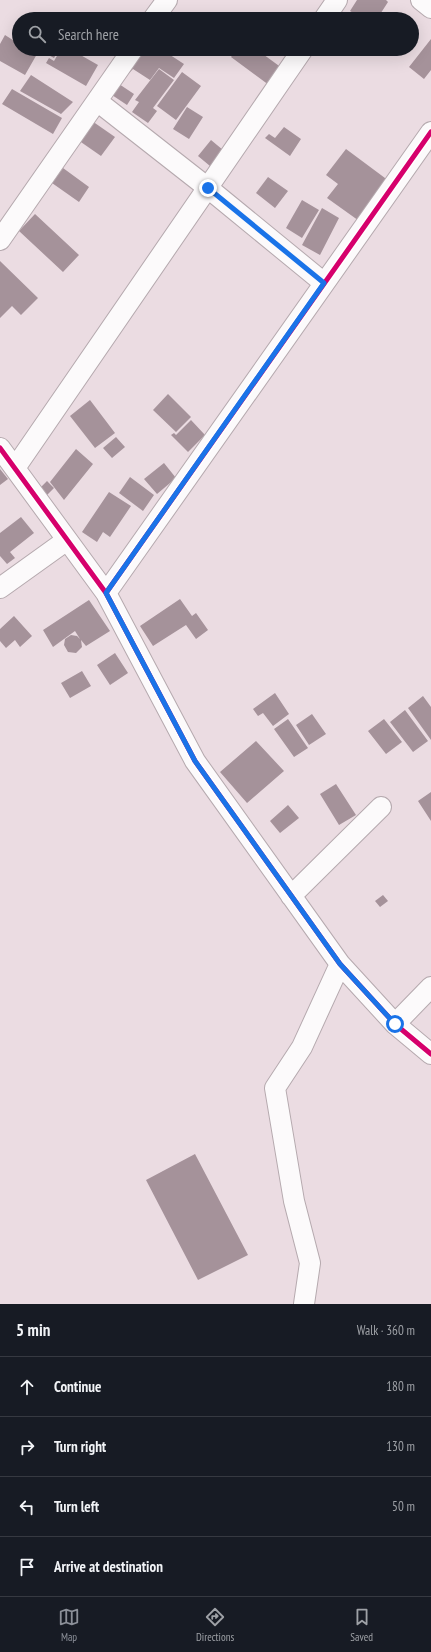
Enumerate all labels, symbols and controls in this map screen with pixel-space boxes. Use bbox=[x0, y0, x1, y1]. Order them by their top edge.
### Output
search box bbox=[12, 12, 419, 56]
icon: search bbox=[26, 23, 48, 45]
text: Search here bbox=[58, 25, 119, 44]
route end bbox=[199, 179, 217, 197]
route start bbox=[386, 1015, 404, 1033]
text: 5 min bbox=[16, 1319, 50, 1341]
text: Walk · 360 m bbox=[357, 1322, 415, 1339]
icon: ahead bbox=[16, 1376, 38, 1398]
text: Continue bbox=[54, 1377, 101, 1396]
text: 180 m bbox=[386, 1378, 415, 1395]
icon: right bbox=[16, 1436, 38, 1458]
text: Turn right bbox=[54, 1437, 106, 1456]
text: 130 m bbox=[386, 1438, 415, 1455]
icon: left bbox=[16, 1496, 38, 1518]
text: Turn left bbox=[54, 1497, 99, 1516]
text: 50 m bbox=[392, 1498, 415, 1515]
icon: arrive bbox=[16, 1556, 38, 1578]
text: Arrive at destination bbox=[54, 1557, 163, 1576]
tab: Map bbox=[58, 1606, 80, 1644]
tab: Directions bbox=[196, 1606, 234, 1644]
tab: Saved bbox=[350, 1606, 373, 1644]

